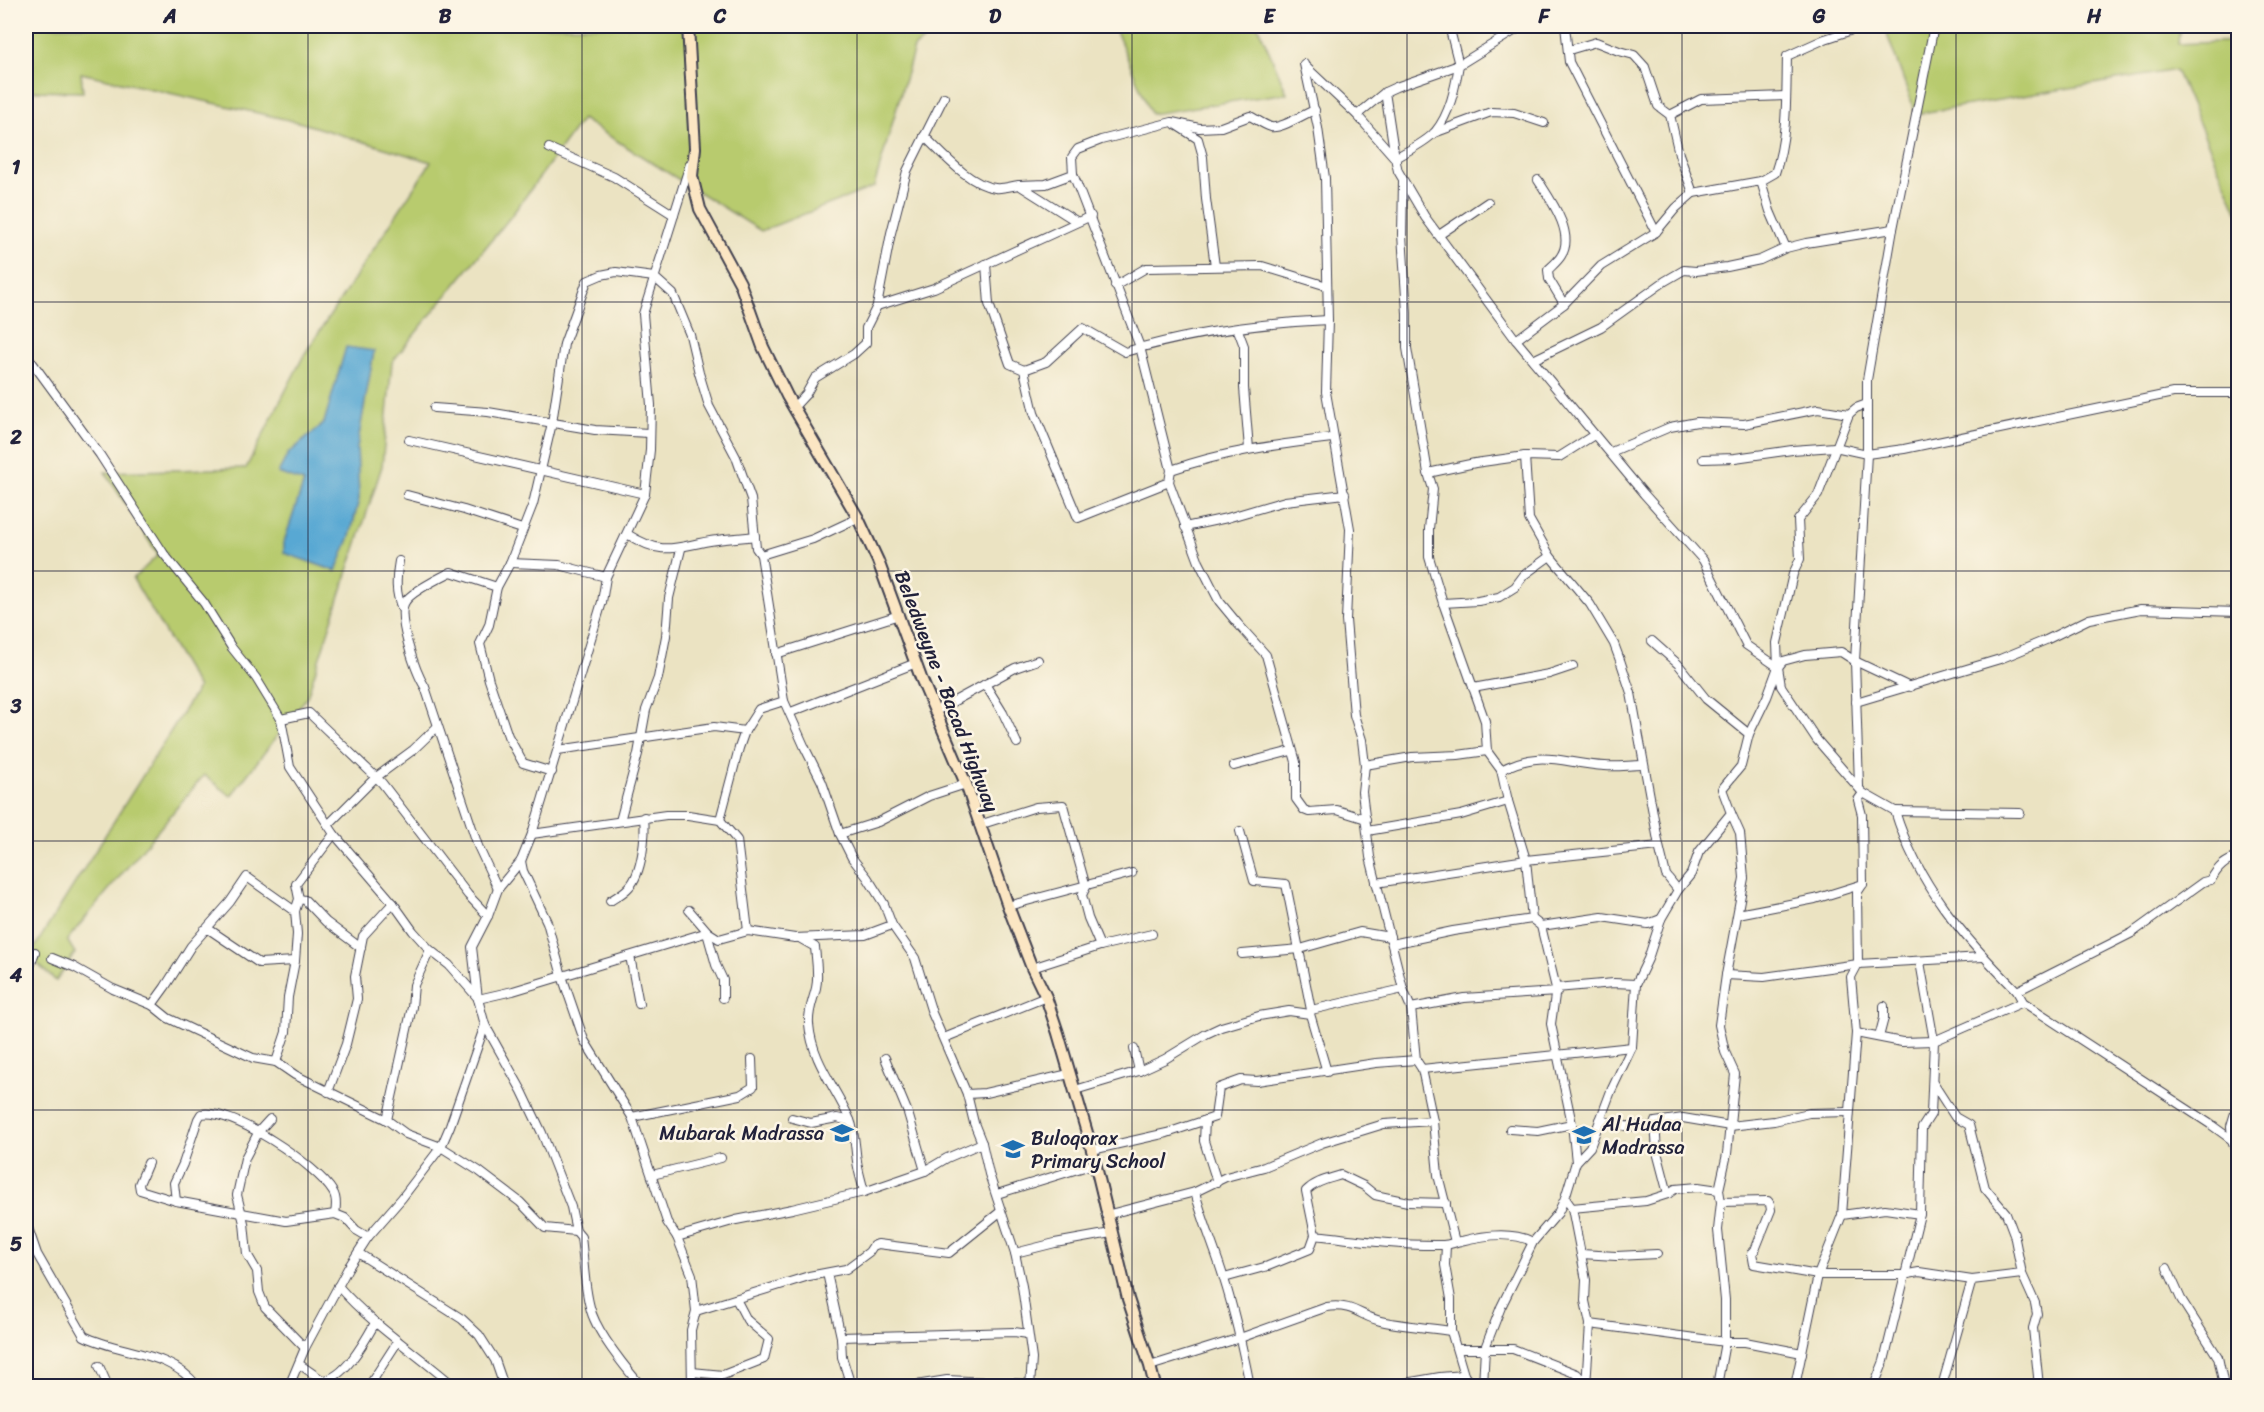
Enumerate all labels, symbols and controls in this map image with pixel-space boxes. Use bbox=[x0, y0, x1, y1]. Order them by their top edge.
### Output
text: A bbox=[162, 0, 177, 34]
text: B bbox=[439, 0, 452, 34]
text: C bbox=[713, 0, 727, 34]
text: D bbox=[989, 0, 1002, 34]
text: E bbox=[1263, 0, 1276, 34]
text: F bbox=[1538, 0, 1551, 34]
text: G bbox=[1812, 0, 1826, 34]
text: H bbox=[2086, 0, 2102, 34]
text: 1 bbox=[12, 150, 21, 185]
text: 2 bbox=[9, 420, 22, 455]
street label: Beledweyne - Bacad Highway bbox=[884, 565, 1009, 818]
text: 3 bbox=[10, 689, 22, 724]
text: 4 bbox=[9, 958, 23, 993]
place label: Al Hudaa Madrassa bbox=[1601, 1107, 1685, 1165]
place label: Mubarak Madrassa bbox=[659, 1116, 824, 1151]
school or university icon: Mubarak Madrassa bbox=[829, 1120, 855, 1146]
place label: Buloqorax Primary School bbox=[1031, 1121, 1166, 1179]
school or university icon: Al Hudaa Madrassa bbox=[1571, 1122, 1597, 1148]
school or university icon: Buloqorax Primary School bbox=[1000, 1136, 1026, 1162]
text: 5 bbox=[10, 1227, 22, 1262]

